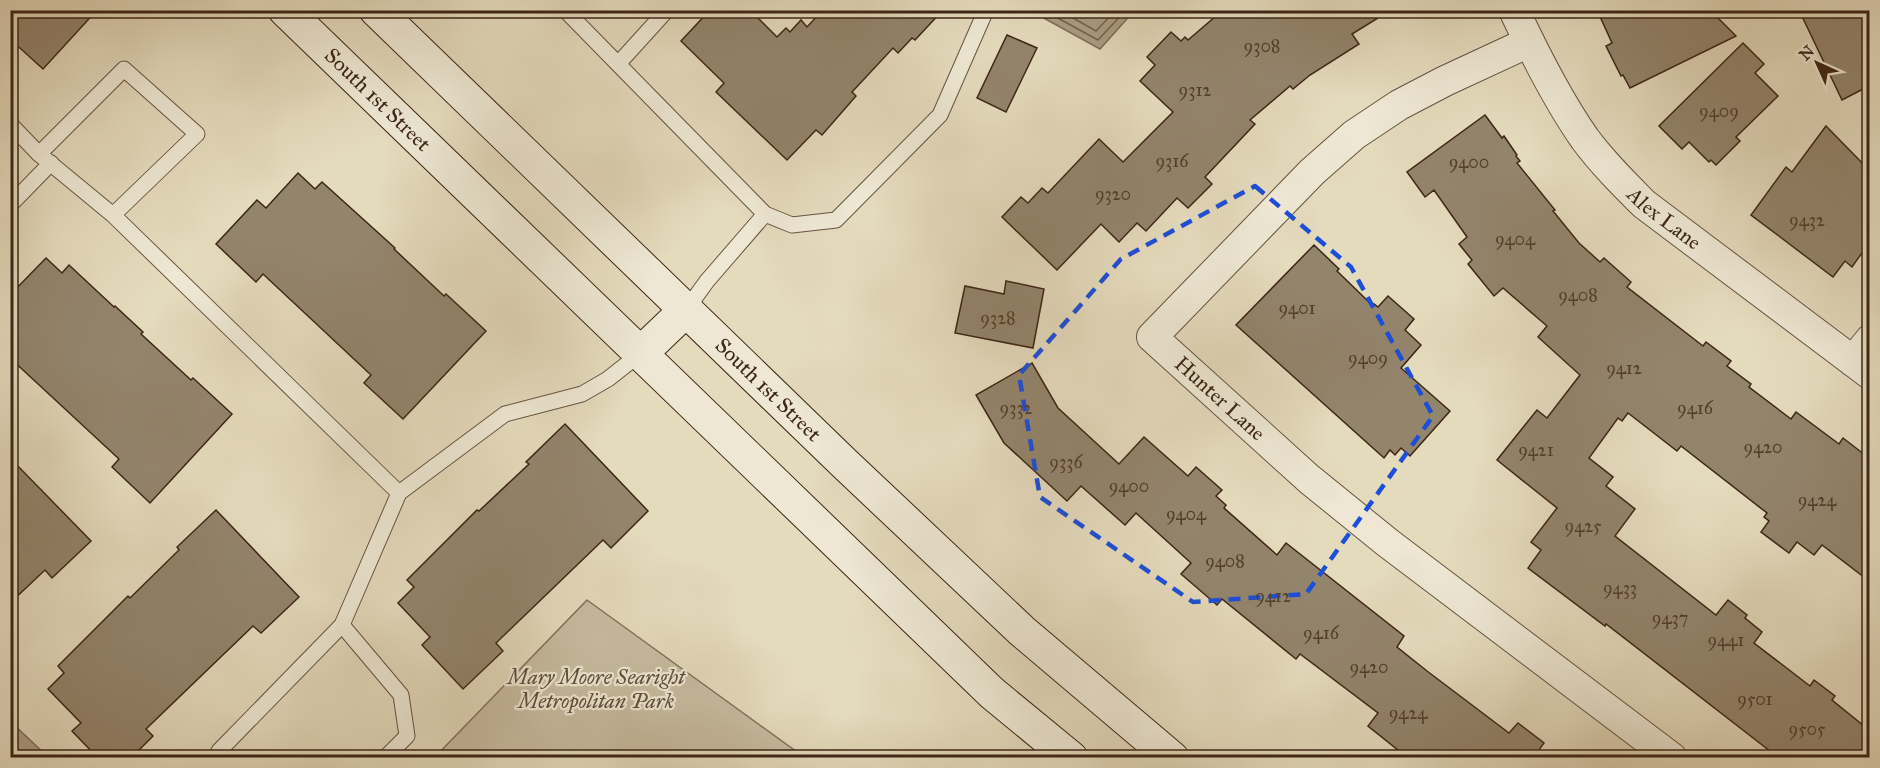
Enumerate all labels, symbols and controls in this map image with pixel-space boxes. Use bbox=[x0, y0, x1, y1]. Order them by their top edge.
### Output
north arrow bbox=[1787, 33, 1847, 93]
house number: 9308 bbox=[1244, 35, 1280, 57]
text: N bbox=[1795, 41, 1819, 64]
street label: South 1st Street bbox=[319, 42, 437, 157]
house number: 9312 bbox=[1179, 79, 1212, 101]
house number: 9409 bbox=[1699, 100, 1739, 122]
house number: 9316 bbox=[1155, 150, 1189, 172]
house number: 9400 bbox=[1449, 151, 1489, 173]
street label: Alex Lane bbox=[1621, 181, 1706, 255]
house number: 9320 bbox=[1095, 183, 1131, 205]
house number: 9432 bbox=[1789, 209, 1825, 231]
house number: 9404 bbox=[1495, 228, 1536, 250]
house number: 9408 bbox=[1558, 284, 1598, 306]
house number: 9401 bbox=[1278, 297, 1316, 319]
house number: 9328 bbox=[980, 307, 1016, 329]
street label: South 1st Street bbox=[710, 332, 827, 447]
house number: 9409 bbox=[1348, 347, 1388, 369]
street label: Hunter Lane bbox=[1169, 351, 1271, 446]
house number: 9412 bbox=[1606, 357, 1642, 379]
house number: 9332 bbox=[1000, 397, 1033, 419]
house number: 9416 bbox=[1677, 397, 1714, 419]
house number: 9420 bbox=[1743, 436, 1783, 458]
house number: 9421 bbox=[1518, 439, 1554, 461]
house number: 9336 bbox=[1049, 451, 1083, 473]
house number: 9400 bbox=[1109, 475, 1149, 497]
house number: 9424 bbox=[1798, 489, 1837, 511]
house number: 9404 bbox=[1166, 503, 1207, 525]
house number: 9425 bbox=[1565, 515, 1602, 537]
house number: 9408 bbox=[1205, 550, 1245, 572]
house number: 9433 bbox=[1603, 577, 1637, 599]
house number: 9412 bbox=[1255, 585, 1291, 607]
house number: 9437 bbox=[1652, 607, 1688, 629]
house number: 9416 bbox=[1303, 622, 1340, 644]
house number: 9441 bbox=[1708, 629, 1744, 651]
house number: 9420 bbox=[1349, 656, 1389, 678]
park label: Mary Moore Searight Metropolitan Park bbox=[505, 664, 686, 714]
house number: 9501 bbox=[1737, 688, 1773, 710]
house number: 9424 bbox=[1389, 702, 1428, 724]
house number: 9505 bbox=[1789, 718, 1826, 740]

